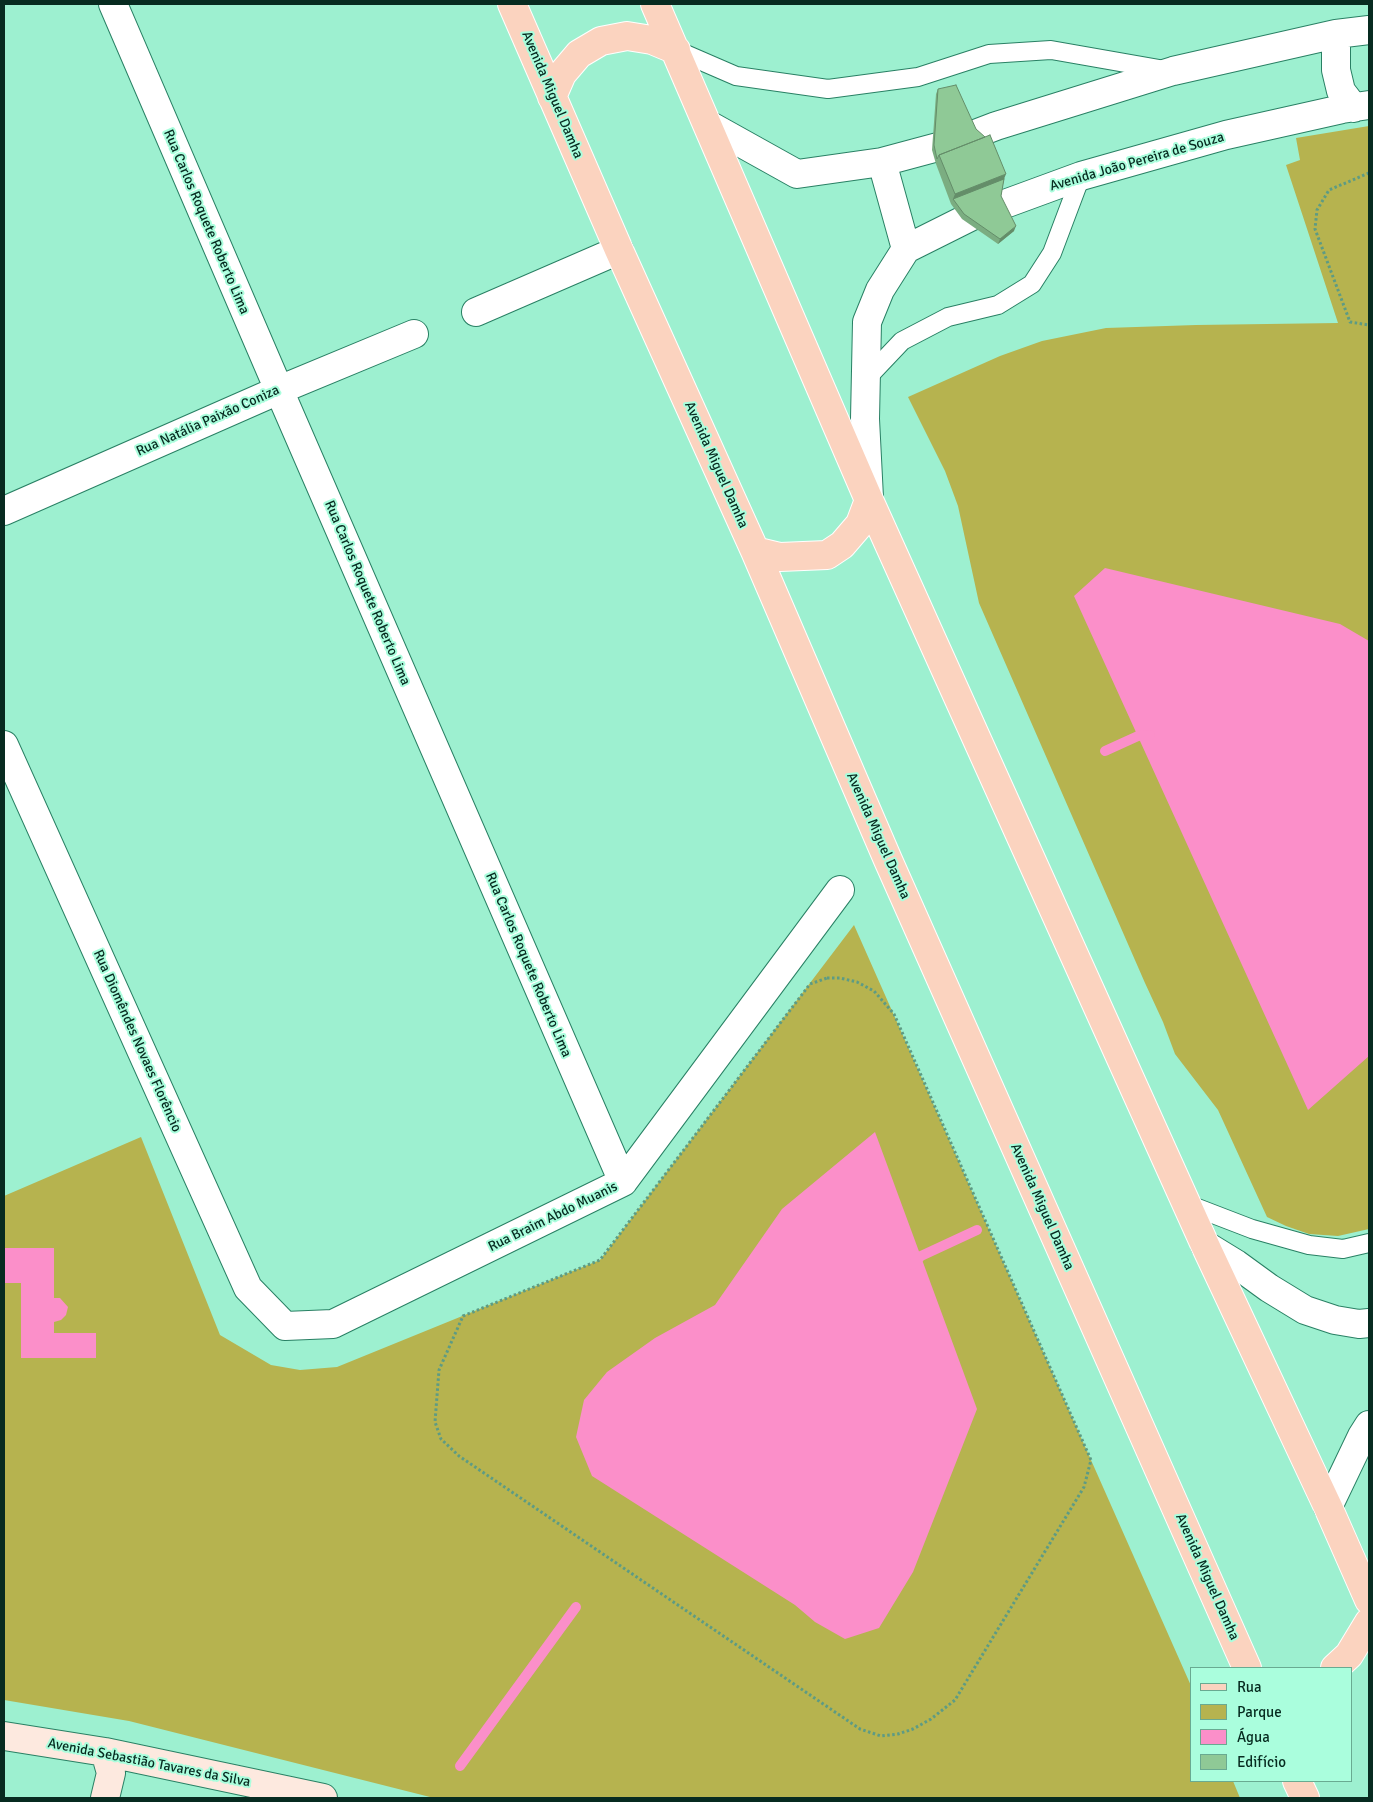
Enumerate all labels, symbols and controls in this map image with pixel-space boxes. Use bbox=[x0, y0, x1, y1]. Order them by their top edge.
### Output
street label: Avenida Miguel Damha bbox=[518, 29, 586, 161]
street label: Rua Carlos Roquete Roberto Lima bbox=[159, 127, 253, 317]
street label: Avenida João Pereira de Souza bbox=[1048, 129, 1226, 195]
street label: Rua Natália Paixão Coniza bbox=[134, 382, 282, 460]
street label: Avenida Miguel Damha bbox=[681, 399, 751, 531]
street label: Rua Carlos Roquete Roberto Lima bbox=[320, 498, 414, 688]
street label: Avenida Miguel Damha bbox=[843, 770, 913, 902]
street label: Rua Carlos Roquete Roberto Lima bbox=[481, 870, 575, 1060]
street label: Rua Diomêndes Novaes Florêncio bbox=[89, 947, 185, 1135]
street label: Avenida Miguel Damha bbox=[1007, 1141, 1077, 1273]
street label: Rua Braim Abdo Muanis bbox=[486, 1178, 620, 1256]
street label: Avenida Miguel Damha bbox=[1172, 1511, 1242, 1643]
legend bbox=[1190, 1667, 1353, 1782]
text: Rua bbox=[1237, 1678, 1262, 1696]
text: Parque bbox=[1237, 1703, 1282, 1721]
text: Água bbox=[1237, 1728, 1270, 1746]
street label: Avenida Sebastião Tavares da Silva bbox=[46, 1735, 252, 1791]
text: Edifício bbox=[1237, 1753, 1286, 1771]

